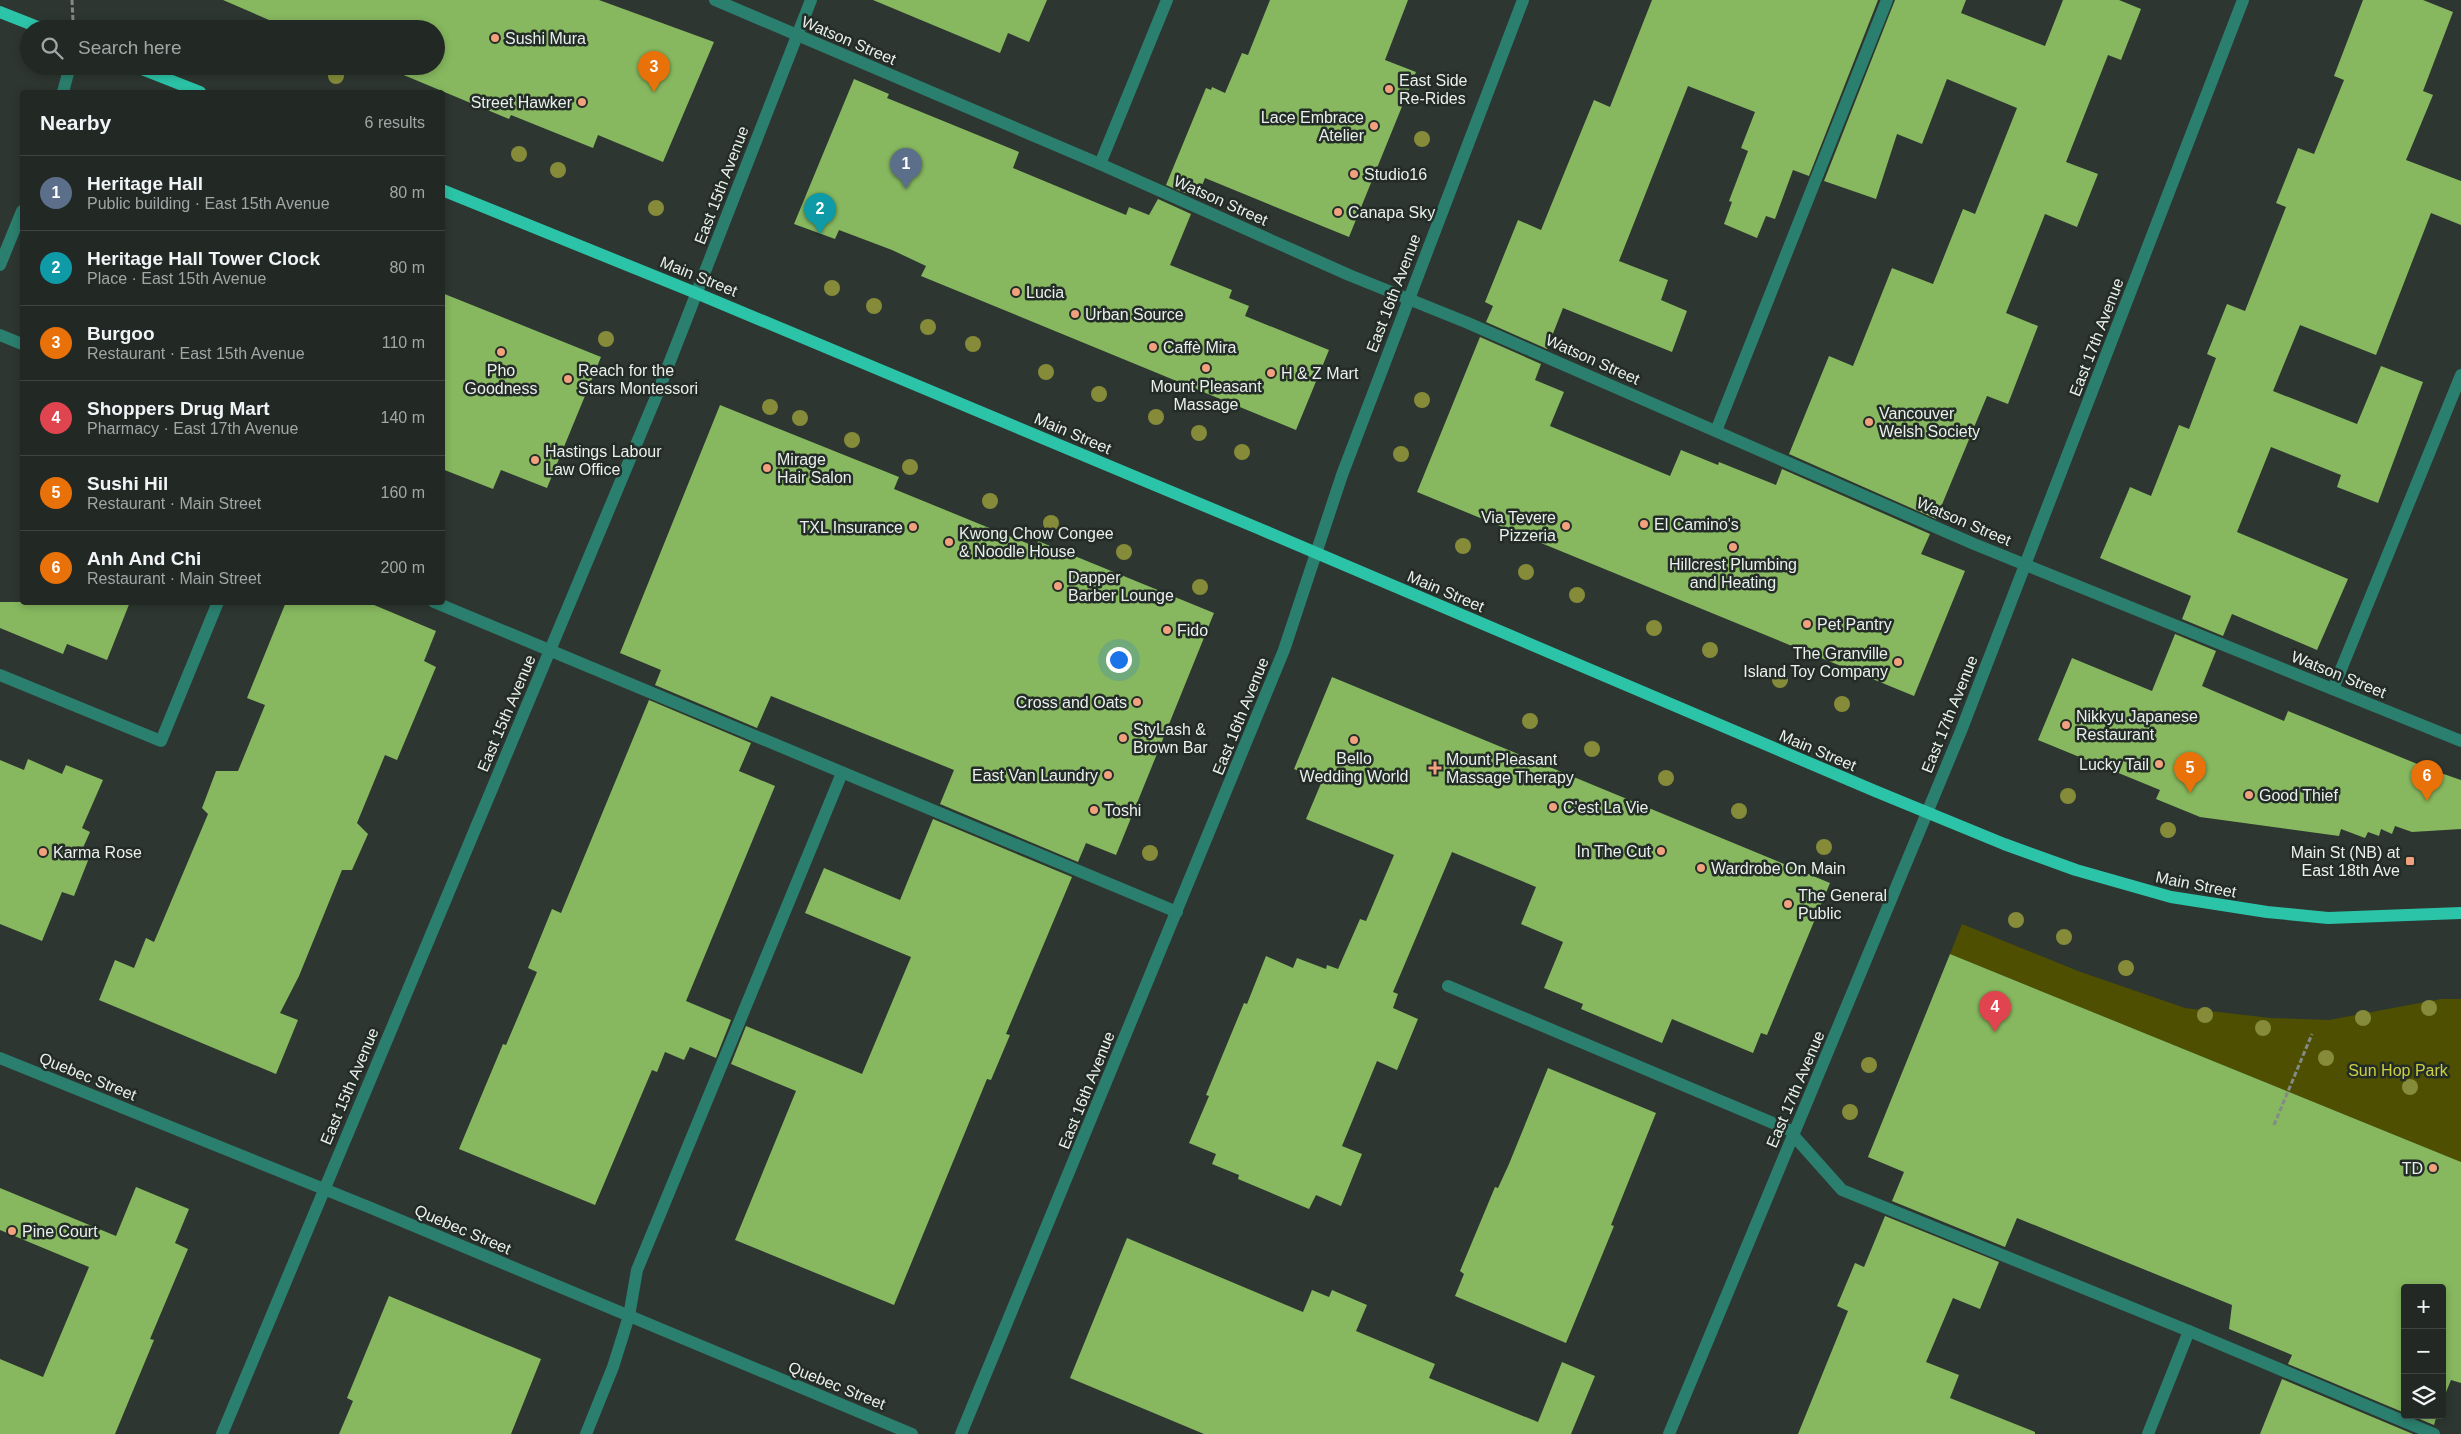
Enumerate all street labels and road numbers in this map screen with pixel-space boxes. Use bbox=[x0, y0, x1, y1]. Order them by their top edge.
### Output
street label: Watson Street bbox=[799, 13, 899, 68]
street label: East 15th Avenue bbox=[691, 124, 752, 247]
street label: Watson Street bbox=[1171, 172, 1271, 229]
street label: East 16th Avenue bbox=[1363, 232, 1424, 355]
street label: Main Street bbox=[658, 253, 740, 300]
street label: East 17th Avenue bbox=[2066, 276, 2127, 399]
street label: Watson Street bbox=[1543, 331, 1643, 388]
street label: Main Street bbox=[1032, 410, 1114, 457]
street label: Watson Street bbox=[1914, 494, 2014, 549]
street label: Main Street bbox=[1405, 568, 1487, 615]
street label: Watson Street bbox=[2289, 648, 2389, 701]
street label: East 15th Avenue bbox=[474, 652, 539, 774]
street label: East 17th Avenue bbox=[1918, 653, 1981, 775]
street label: East 16th Avenue bbox=[1209, 655, 1272, 777]
street label: Main Street bbox=[1777, 727, 1859, 774]
street label: Main Street bbox=[2154, 868, 2238, 901]
street label: East 15th Avenue bbox=[317, 1025, 382, 1147]
street label: East 17th Avenue bbox=[1763, 1028, 1828, 1150]
street label: East 16th Avenue bbox=[1055, 1029, 1118, 1151]
street label: Quebec Street bbox=[37, 1049, 139, 1104]
street label: Quebec Street bbox=[412, 1201, 514, 1258]
street label: Quebec Street bbox=[786, 1358, 888, 1413]

